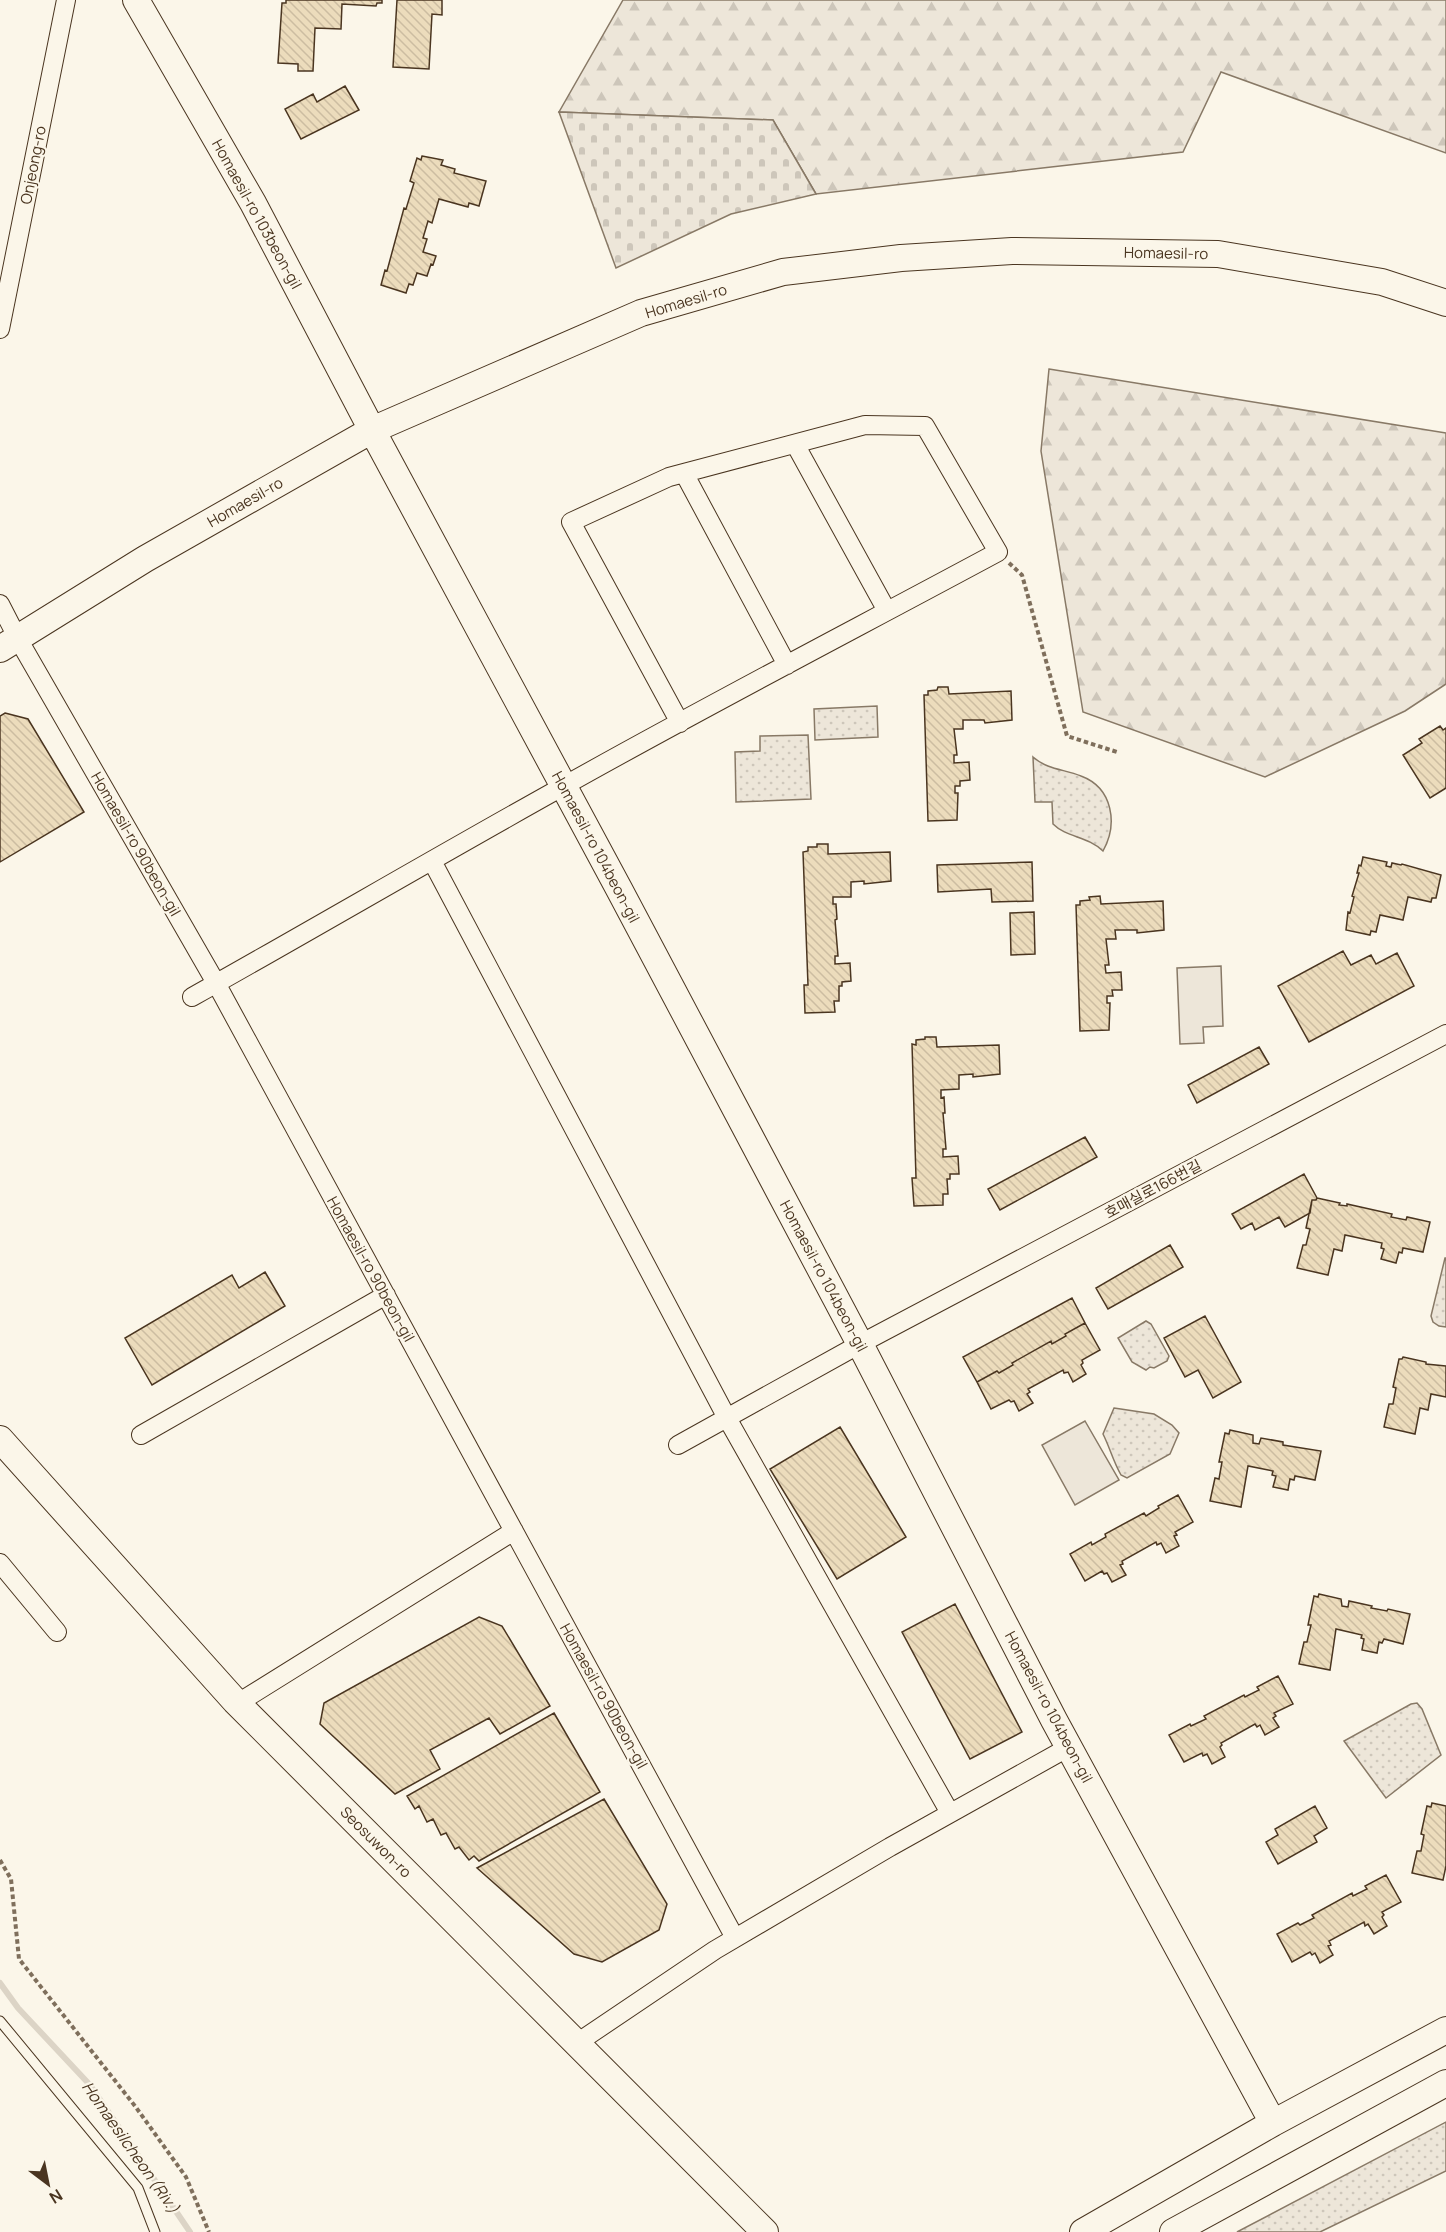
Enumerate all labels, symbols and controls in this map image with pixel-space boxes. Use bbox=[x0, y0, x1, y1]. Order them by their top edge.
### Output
street label: Onjeong-ro bbox=[15, 124, 51, 206]
street label: Homaesil-ro 103beon-gil bbox=[207, 135, 307, 293]
street label: Homaesil-ro bbox=[1124, 242, 1208, 264]
street label: Homaesil-ro bbox=[643, 279, 729, 323]
street label: Homaesil-ro bbox=[203, 472, 287, 532]
street label: Homaesil-ro 90beon-gil bbox=[86, 768, 186, 920]
street label: Homaesil-ro 104beon-gil bbox=[547, 768, 645, 926]
street label: 호매실로166번길 bbox=[1101, 1155, 1205, 1223]
street label: Homaesil-ro 90beon-gil bbox=[322, 1192, 420, 1346]
street label: Homaesil-ro 104beon-gil bbox=[775, 1197, 873, 1355]
street label: Homaesil-ro 90beon-gil bbox=[555, 1619, 653, 1773]
street label: Homaesil-ro 104beon-gil bbox=[1000, 1628, 1098, 1786]
street label: Seosuwon-ro bbox=[336, 1802, 416, 1882]
water label: Homaesilcheon (Riv.) bbox=[77, 2077, 185, 2217]
north arrow bbox=[18, 2154, 78, 2214]
text: N bbox=[45, 2184, 67, 2209]

